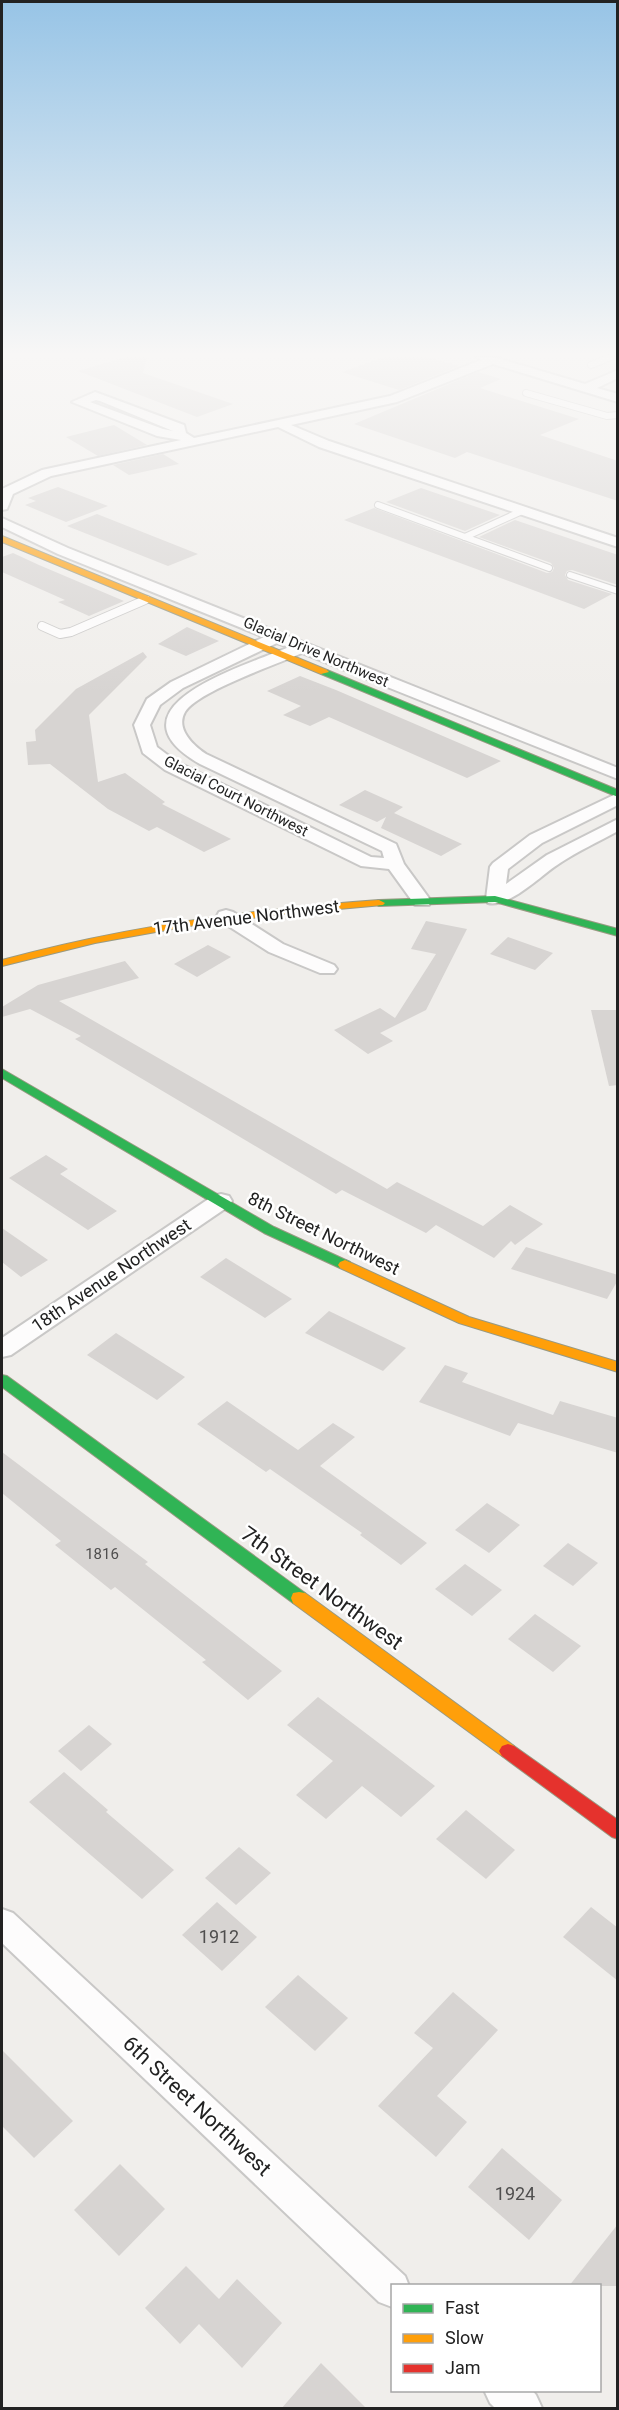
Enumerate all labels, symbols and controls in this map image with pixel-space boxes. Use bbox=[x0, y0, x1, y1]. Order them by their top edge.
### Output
street label: Glacial Drive Northwest bbox=[241, 613, 392, 691]
street label: Glacial Court Northwest bbox=[161, 752, 311, 840]
street label: 17th Avenue Northwest bbox=[152, 895, 340, 939]
street label: 8th Street Northwest bbox=[245, 1187, 403, 1279]
street label: 18th Avenue Northwest bbox=[27, 1214, 195, 1336]
street label: 7th Street Northwest bbox=[237, 1521, 408, 1655]
house number: 1816 bbox=[85, 1545, 119, 1563]
house number: 1912 bbox=[199, 1926, 239, 1947]
street label: 6th Street Northwest bbox=[118, 2031, 276, 2181]
house number: 1924 bbox=[495, 2183, 535, 2204]
legend bbox=[391, 2284, 601, 2392]
text: Fast bbox=[445, 2297, 480, 2318]
text: Slow bbox=[445, 2327, 484, 2348]
text: Jam bbox=[445, 2357, 481, 2378]

